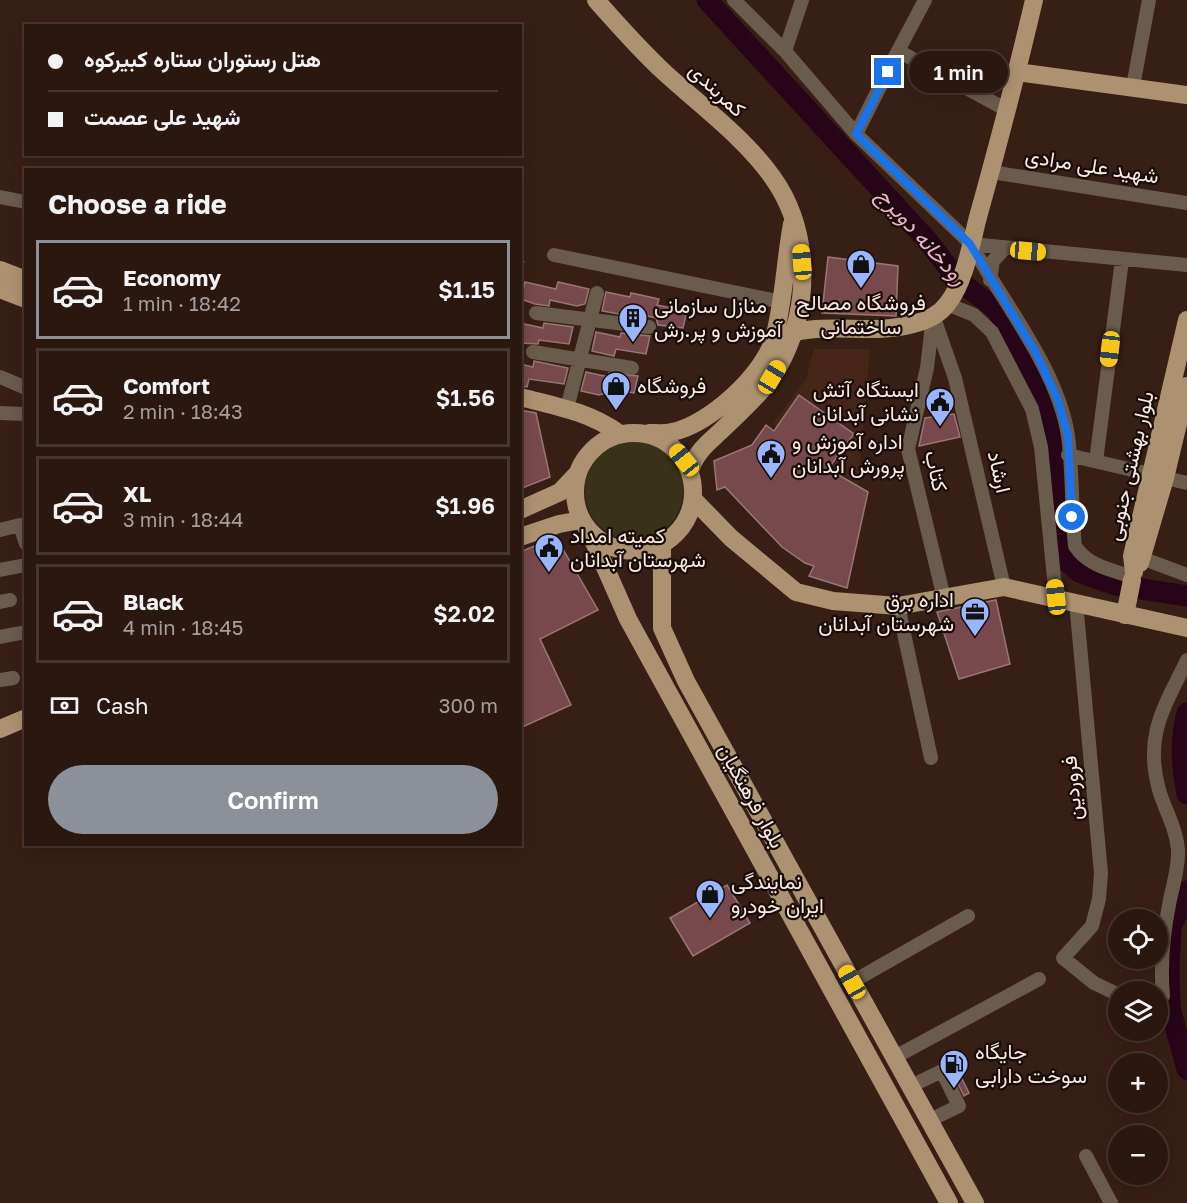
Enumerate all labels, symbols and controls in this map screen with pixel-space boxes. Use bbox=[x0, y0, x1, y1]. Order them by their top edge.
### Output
text: هتل رستوران ستاره کبیرکوه bbox=[84, 45, 321, 72]
callout: 1 min bbox=[909, 51, 1008, 93]
street label: کمربندی bbox=[683, 56, 751, 123]
route end bbox=[874, 58, 901, 85]
text: 1 min bbox=[933, 60, 984, 84]
text: شهید علی عصمت bbox=[84, 103, 240, 130]
street label: شهید علی مرادی bbox=[1023, 142, 1161, 189]
water label: رودخانه دویرج bbox=[869, 181, 974, 293]
text: Choose a ride bbox=[48, 188, 227, 220]
car bbox=[1009, 240, 1047, 262]
car bbox=[791, 243, 813, 281]
shop icon: فروشگاه مصالح ساختمانی bbox=[845, 248, 877, 290]
icon: car bbox=[51, 263, 105, 317]
text: Economy bbox=[123, 264, 221, 291]
text: $1.15 bbox=[438, 276, 495, 303]
place label: فروشگاه مصالح ساختمانی bbox=[796, 289, 926, 339]
text: 1 min · 18:42 bbox=[123, 291, 241, 315]
place label: منازل سازمانی آموزش و پر.رش bbox=[654, 292, 784, 344]
building icon: منازل سازمانی آموزش و پر.رش bbox=[617, 302, 649, 344]
car bbox=[1099, 330, 1121, 368]
car bbox=[755, 357, 789, 397]
shop icon: فروشگاه bbox=[600, 370, 632, 412]
icon: car bbox=[51, 371, 105, 425]
text: Comfort bbox=[123, 372, 210, 399]
place label: فروشگاه bbox=[637, 372, 706, 399]
place label: ایستگاه آتش نشانی آبدانان bbox=[812, 376, 919, 426]
text: $1.56 bbox=[436, 384, 495, 411]
public building icon: ایستگاه آتش نشانی آبدانان bbox=[924, 386, 956, 428]
street label: بلوار بهشتی جنوبی bbox=[1099, 389, 1160, 543]
text: 2 min · 18:43 bbox=[123, 399, 243, 423]
place label: اداره آموزش و پرورش آبدانان bbox=[792, 428, 905, 480]
public building icon: اداره آموزش و پرورش آبدانان bbox=[755, 438, 787, 480]
car bbox=[666, 440, 702, 480]
street label: کتاب bbox=[920, 448, 954, 494]
street label: ارشاد bbox=[982, 448, 1017, 496]
icon: car bbox=[51, 479, 105, 533]
text: XL bbox=[123, 480, 151, 507]
text: $1.96 bbox=[435, 492, 495, 519]
route start bbox=[1058, 503, 1085, 530]
text: 3 min · 18:44 bbox=[123, 507, 243, 531]
place label: کمیته امداد شهرستان آبدانان bbox=[570, 522, 706, 573]
public building icon: کمیته امداد شهرستان آبدانان bbox=[533, 532, 565, 574]
car bbox=[1045, 578, 1067, 616]
place label: اداره برق شهرستان آبدانان bbox=[818, 586, 954, 637]
icon: car bbox=[51, 587, 105, 641]
text: Black bbox=[123, 588, 184, 615]
office icon: اداره برق شهرستان آبدانان bbox=[959, 596, 991, 638]
text: $2.02 bbox=[433, 600, 495, 627]
text: 4 min · 18:45 bbox=[123, 615, 243, 639]
icon: cash bbox=[48, 689, 81, 722]
text: Cash bbox=[96, 692, 149, 719]
text: 300 m bbox=[439, 693, 498, 717]
street label: بلوار فرهنگیان bbox=[712, 739, 791, 853]
street label: فروردین bbox=[1055, 755, 1088, 821]
button: Confirm bbox=[48, 765, 498, 834]
place label: نمایندگی ایران خودرو bbox=[731, 868, 824, 919]
shop icon: نمایندگی ایران خودرو bbox=[694, 878, 726, 920]
map controls bbox=[1108, 909, 1168, 1185]
button: locate bbox=[1108, 909, 1168, 969]
car bbox=[835, 962, 869, 1002]
button: layers bbox=[1108, 981, 1168, 1041]
place label: جایگاه سوخت دارابی bbox=[975, 1038, 1087, 1089]
fuel station icon: جایگاه سوخت دارابی bbox=[938, 1048, 970, 1090]
button: + bbox=[1108, 1053, 1168, 1113]
button: − bbox=[1108, 1125, 1168, 1185]

